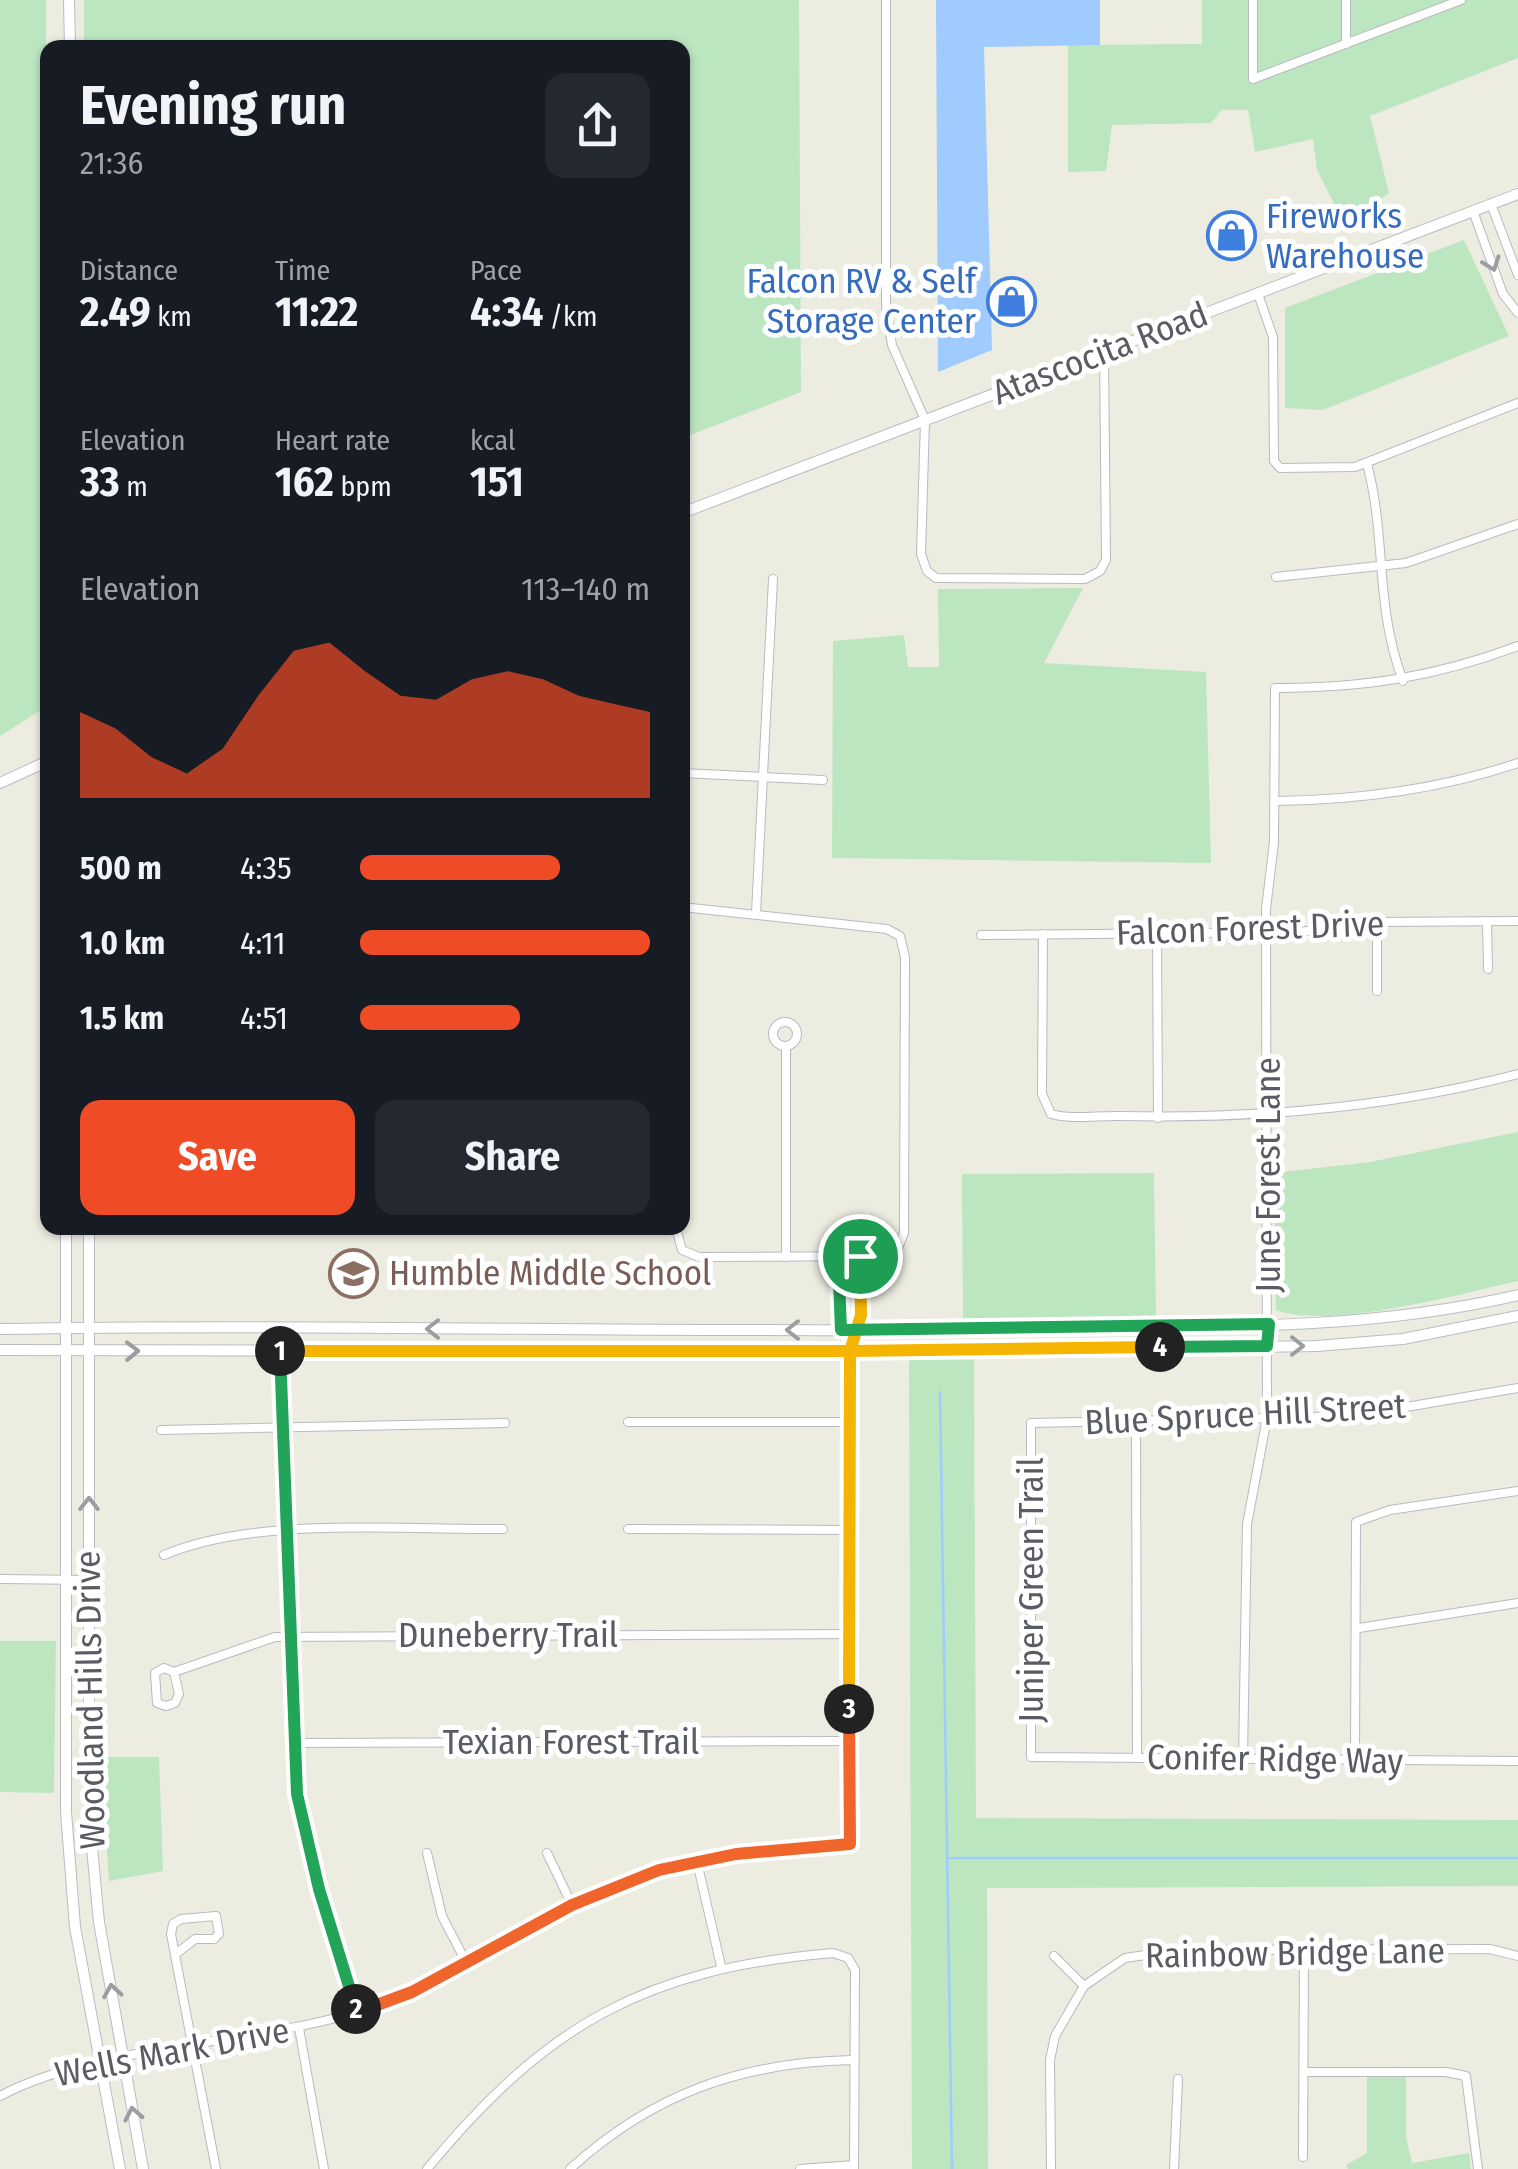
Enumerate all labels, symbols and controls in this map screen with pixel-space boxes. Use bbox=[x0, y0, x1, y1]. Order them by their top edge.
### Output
text: Evening run bbox=[80, 73, 346, 139]
button: share bbox=[545, 73, 650, 178]
text: 21:36 bbox=[80, 144, 143, 182]
place label: Fireworks Warehouse bbox=[1266, 195, 1424, 277]
shop icon: Fireworks Warehouse bbox=[1205, 210, 1257, 262]
text: Distance bbox=[80, 254, 178, 287]
text: Time bbox=[275, 254, 330, 287]
text: Pace bbox=[470, 254, 522, 287]
one-way arrow bbox=[1480, 254, 1501, 271]
place label: Falcon RV & Self Storage Center bbox=[747, 260, 978, 342]
shop icon: Falcon RV & Self Storage Center bbox=[985, 275, 1037, 327]
text: 2.49 bbox=[80, 287, 151, 337]
text: 11:22 bbox=[275, 287, 358, 337]
text: 4:34 bbox=[470, 287, 543, 337]
street label: Atascocita Road bbox=[986, 293, 1214, 413]
text: km bbox=[151, 300, 192, 333]
text: /km bbox=[543, 300, 598, 333]
text: Elevation bbox=[80, 424, 185, 457]
text: Heart rate bbox=[275, 424, 390, 457]
text: kcal bbox=[470, 424, 515, 457]
text: 33 bbox=[80, 457, 120, 507]
text: 162 bbox=[275, 457, 334, 507]
text: 151 bbox=[470, 457, 524, 507]
text: m bbox=[120, 470, 148, 503]
text: bpm bbox=[334, 470, 392, 503]
text: Elevation bbox=[80, 570, 200, 608]
text: 113–140 m bbox=[521, 570, 650, 608]
text: 500 m bbox=[80, 849, 162, 887]
text: 4:35 bbox=[240, 849, 292, 887]
street label: Falcon Forest Drive bbox=[1115, 902, 1385, 954]
text: 1.0 km bbox=[80, 924, 165, 962]
text: 4:11 bbox=[240, 924, 285, 962]
text: 1.5 km bbox=[80, 999, 164, 1037]
text: 4:51 bbox=[240, 999, 288, 1037]
street label: June Forest Lane bbox=[1247, 1057, 1289, 1293]
button: Save bbox=[80, 1100, 355, 1215]
button: Share bbox=[375, 1100, 650, 1215]
pin bbox=[818, 1214, 903, 1299]
icon: arrive bbox=[833, 1229, 888, 1284]
school or university icon: Humble Middle School bbox=[328, 1247, 380, 1299]
place label: Humble Middle School bbox=[389, 1252, 711, 1294]
one-way arrow bbox=[425, 1319, 441, 1340]
one-way arrow bbox=[785, 1319, 800, 1341]
pin: 4 bbox=[1135, 1322, 1185, 1372]
pin: 1 bbox=[255, 1326, 305, 1376]
text: 4 bbox=[1153, 1330, 1167, 1363]
text: 1 bbox=[274, 1334, 286, 1367]
one-way arrow bbox=[1290, 1335, 1306, 1357]
one-way arrow bbox=[126, 1340, 141, 1362]
street label: Blue Spruce Hill Street bbox=[1083, 1385, 1407, 1443]
street label: Juniper Green Trail bbox=[1010, 1457, 1052, 1723]
one-way arrow bbox=[78, 1495, 99, 1511]
street label: Woodland Hills Drive bbox=[66, 1550, 114, 1850]
street label: Duneberry Trail bbox=[398, 1614, 618, 1656]
pin: 3 bbox=[824, 1684, 874, 1734]
text: 3 bbox=[842, 1692, 856, 1725]
street label: Texian Forest Trail bbox=[443, 1721, 699, 1763]
street label: Conifer Ridge Way bbox=[1146, 1736, 1404, 1782]
street label: Rainbow Bridge Lane bbox=[1145, 1929, 1445, 1977]
one-way arrow bbox=[102, 1983, 123, 1999]
pin: 2 bbox=[331, 1984, 381, 2034]
text: 2 bbox=[350, 1992, 362, 2025]
street label: Wells Mark Drive bbox=[51, 2009, 293, 2095]
one-way arrow bbox=[123, 2106, 144, 2122]

